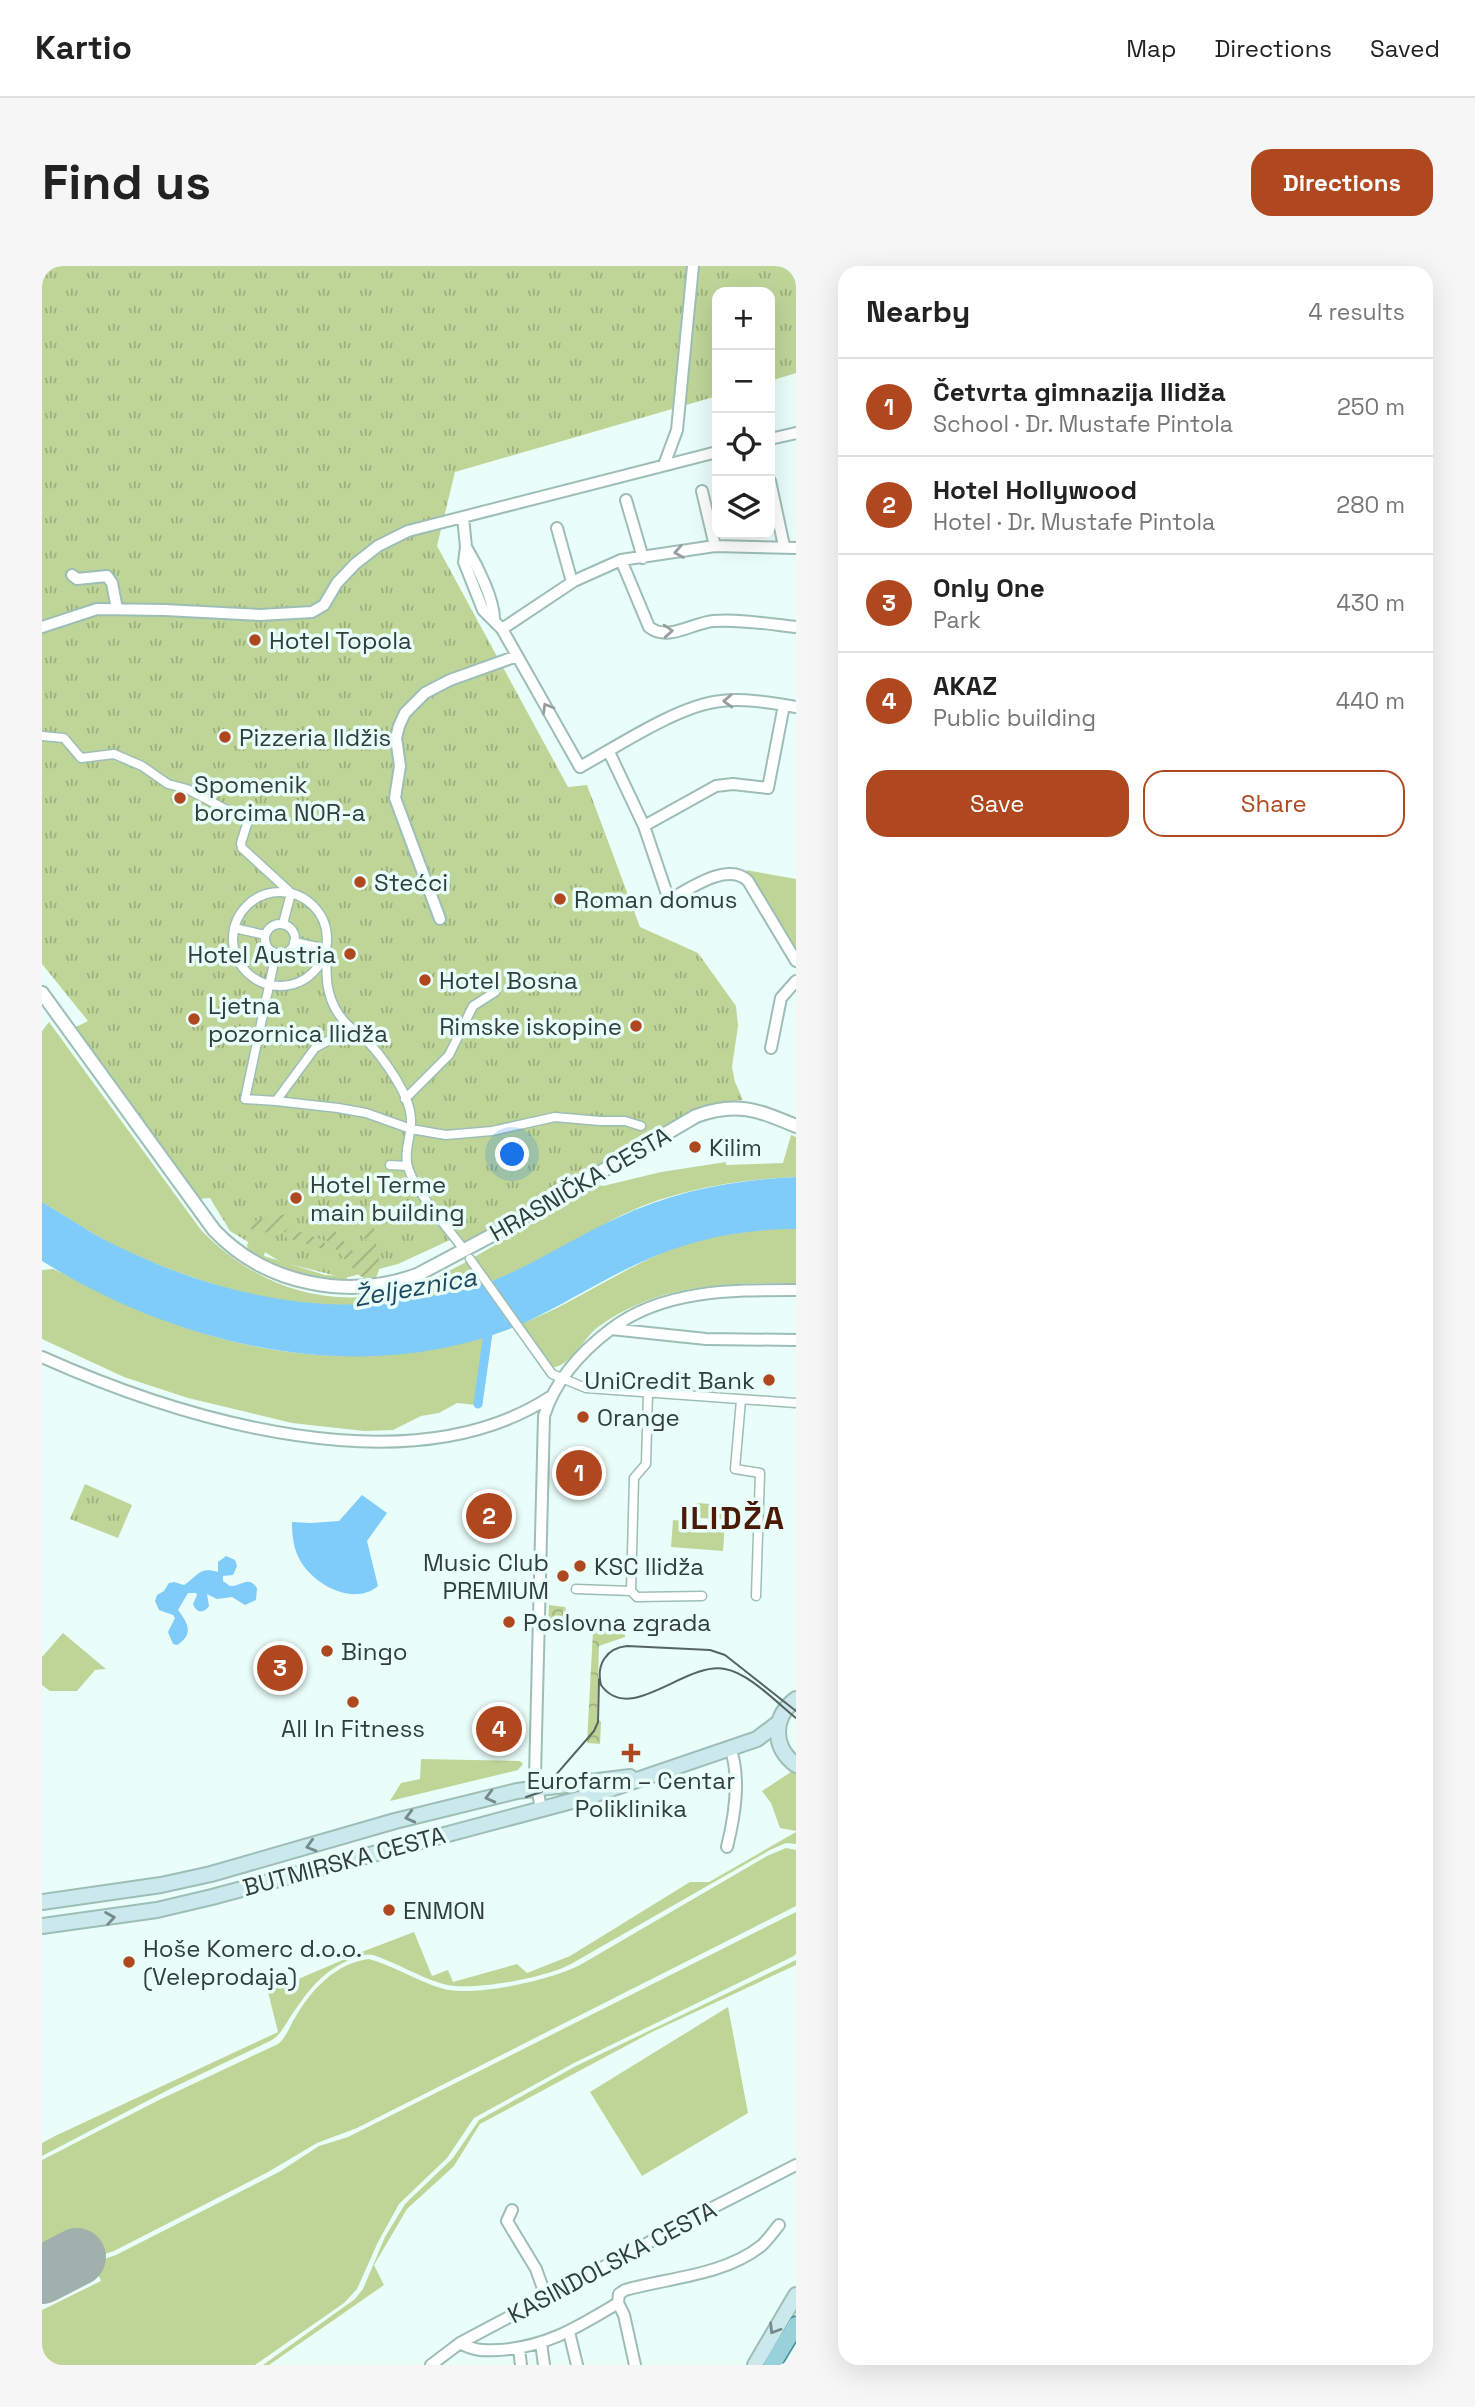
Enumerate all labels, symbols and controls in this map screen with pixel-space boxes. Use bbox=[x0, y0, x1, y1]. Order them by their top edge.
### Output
text: Kartio bbox=[35, 27, 132, 69]
text: Map bbox=[1126, 33, 1176, 64]
text: Directions bbox=[1214, 33, 1332, 64]
text: Saved bbox=[1370, 33, 1440, 64]
button: Directions bbox=[1251, 149, 1433, 216]
text: Find us bbox=[42, 151, 211, 213]
map controls bbox=[712, 287, 775, 539]
button: + bbox=[712, 287, 775, 350]
text: Nearby bbox=[866, 292, 970, 331]
text: 4 results bbox=[1308, 297, 1405, 327]
button: − bbox=[712, 350, 775, 413]
text: Četvrta gimnazija Ilidža bbox=[933, 375, 1226, 409]
text: 1 bbox=[884, 392, 894, 422]
text: 250 m bbox=[1337, 392, 1405, 422]
text: School · Dr. Mustafe Pintola bbox=[933, 409, 1233, 439]
button: locate bbox=[712, 413, 775, 476]
text: Hotel Hollywood bbox=[933, 473, 1137, 507]
button: layers bbox=[712, 476, 775, 539]
text: 2 bbox=[882, 490, 896, 520]
text: 280 m bbox=[1336, 490, 1405, 520]
text: Hotel · Dr. Mustafe Pintola bbox=[933, 507, 1215, 537]
one-way arrow bbox=[673, 544, 685, 559]
text: Only One bbox=[933, 571, 1045, 605]
text: 3 bbox=[882, 588, 896, 618]
text: 430 m bbox=[1336, 588, 1405, 618]
text: Park bbox=[933, 605, 981, 635]
one-way arrow bbox=[662, 624, 673, 639]
place label: Hotel Topola bbox=[269, 625, 412, 656]
marker: Hotel Topola bbox=[247, 632, 263, 648]
text: AKAZ bbox=[933, 669, 997, 703]
text: 4 bbox=[882, 686, 896, 716]
text: 440 m bbox=[1336, 686, 1405, 716]
one-way arrow bbox=[722, 694, 733, 709]
one-way arrow bbox=[542, 702, 555, 715]
text: Public building bbox=[933, 703, 1096, 733]
place label: Pizzeria Ildžis bbox=[239, 722, 391, 753]
marker: Pizzeria Ildžis bbox=[217, 729, 233, 745]
place label: Spomenik borcima NOR-a bbox=[194, 769, 366, 828]
button: Save bbox=[866, 770, 1129, 837]
button: Share bbox=[1143, 770, 1405, 837]
marker: Spomenik borcima NOR-a bbox=[172, 790, 188, 806]
place label: Stećci bbox=[374, 867, 448, 898]
marker: Stećci bbox=[352, 874, 368, 890]
place label: Roman domus bbox=[574, 884, 737, 915]
marker: Roman domus bbox=[552, 891, 568, 907]
place label: Hotel Austria bbox=[187, 939, 336, 970]
marker: Hotel Austria bbox=[342, 946, 358, 962]
place label: Hotel Bosna bbox=[439, 965, 578, 996]
marker: Hotel Bosna bbox=[417, 972, 433, 988]
place label: Ljetna pozornica Ilidža bbox=[208, 990, 388, 1049]
marker: Ljetna pozornica Ilidža bbox=[186, 1011, 202, 1027]
place label: Rimske iskopine bbox=[439, 1011, 622, 1042]
marker: Rimske iskopine bbox=[628, 1018, 644, 1034]
street label: HRASNIČKA CESTA bbox=[484, 1120, 676, 1248]
place label: Kilim bbox=[709, 1132, 762, 1163]
your location bbox=[495, 1137, 529, 1171]
marker: Kilim bbox=[687, 1139, 703, 1155]
place label: Hotel Terme main building bbox=[310, 1169, 465, 1228]
marker: Hotel Terme main building bbox=[288, 1190, 304, 1206]
water label: Željeznica bbox=[351, 1259, 480, 1315]
place label: UniCredit Bank bbox=[584, 1365, 755, 1396]
marker: UniCredit Bank bbox=[761, 1372, 777, 1388]
place label: Orange bbox=[597, 1402, 680, 1433]
marker: Orange bbox=[575, 1409, 591, 1425]
pin: 1 bbox=[556, 1447, 602, 1499]
pin: 2 bbox=[466, 1490, 512, 1542]
district label: ILIDŽA bbox=[680, 1498, 786, 1538]
place label: Music Club PREMIUM bbox=[423, 1547, 549, 1606]
place label: KSC Ilidža bbox=[594, 1551, 704, 1582]
marker: KSC Ilidža bbox=[572, 1558, 588, 1574]
marker: Music Club PREMIUM bbox=[555, 1568, 571, 1584]
place label: Poslovna zgrada bbox=[523, 1607, 711, 1638]
marker: Poslovna zgrada bbox=[501, 1614, 517, 1630]
place label: Bingo bbox=[341, 1636, 408, 1667]
pin: 3 bbox=[257, 1642, 303, 1694]
marker: Bingo bbox=[319, 1643, 335, 1659]
marker: All In Fitness bbox=[345, 1694, 361, 1710]
pin: 4 bbox=[476, 1703, 522, 1755]
place label: All In Fitness bbox=[281, 1713, 425, 1744]
marker: Eurofarm – Centar Poliklinika bbox=[621, 1743, 641, 1763]
place label: Eurofarm – Centar Poliklinika bbox=[527, 1765, 735, 1824]
one-way arrow bbox=[485, 1789, 497, 1803]
one-way arrow bbox=[404, 1809, 416, 1823]
street label: BUTMIRSKA CESTA bbox=[239, 1819, 449, 1903]
one-way arrow bbox=[305, 1837, 317, 1852]
place label: ENMON bbox=[403, 1895, 485, 1926]
marker: ENMON bbox=[381, 1902, 397, 1918]
one-way arrow bbox=[104, 1911, 116, 1926]
place label: Hoše Komerc d.o.o. (Veleprodaja) bbox=[143, 1933, 362, 1992]
marker: Hoše Komerc d.o.o. (Veleprodaja) bbox=[121, 1954, 137, 1970]
street label: KASINDOLSKA CESTA bbox=[502, 2194, 722, 2330]
one-way arrow bbox=[770, 2322, 783, 2335]

